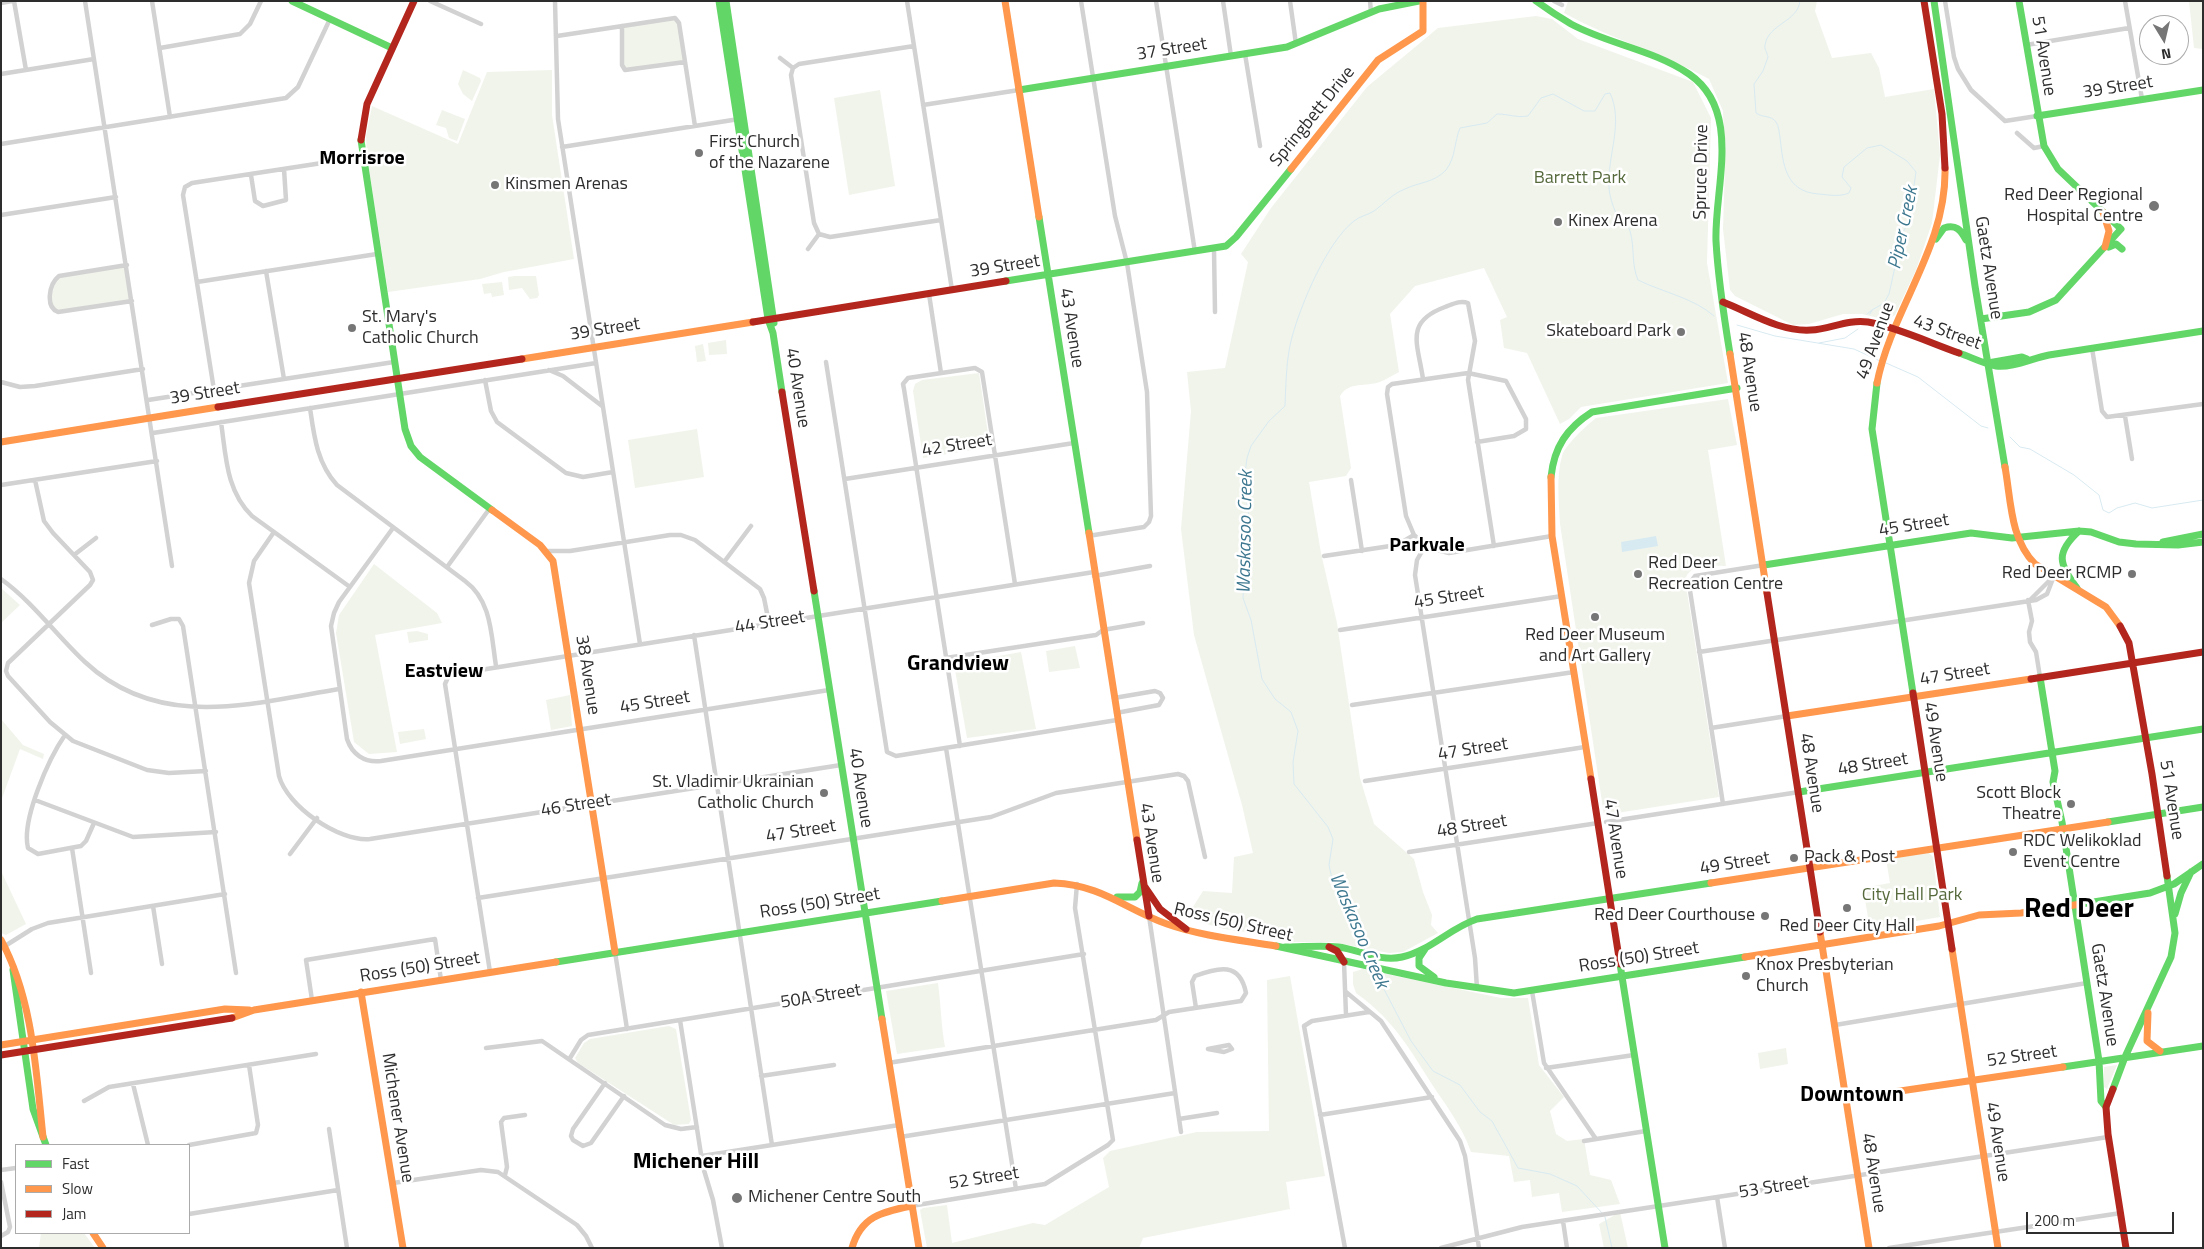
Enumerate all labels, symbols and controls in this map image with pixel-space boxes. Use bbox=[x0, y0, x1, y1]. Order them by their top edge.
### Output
street label: 51 Avenue bbox=[2026, 15, 2060, 97]
north arrow bbox=[2139, 15, 2189, 65]
street label: 37 Street bbox=[1135, 34, 1209, 66]
text: N bbox=[2160, 43, 2173, 65]
street label: Springbett Drive bbox=[1266, 62, 1360, 172]
street label: 39 Street bbox=[2081, 72, 2155, 104]
street label: Spruce Drive bbox=[1690, 124, 1714, 220]
place label: First Church of the Nazarene bbox=[709, 132, 830, 174]
district label: Morrisroe bbox=[319, 147, 405, 171]
marker: First Church of the Nazarene bbox=[693, 147, 705, 159]
park label: Barrett Park bbox=[1534, 168, 1626, 190]
place label: Kinsmen Arenas bbox=[505, 174, 628, 196]
marker: Kinsmen Arenas bbox=[489, 179, 501, 191]
water label: Piper Creek bbox=[1884, 185, 1924, 271]
place label: Red Deer Regional Hospital Centre bbox=[2004, 185, 2143, 228]
marker: Red Deer Regional Hospital Centre bbox=[2147, 199, 2161, 213]
place label: Kinex Arena bbox=[1568, 211, 1658, 233]
street label: Gaetz Avenue bbox=[1969, 215, 2007, 321]
marker: Kinex Arena bbox=[1552, 216, 1564, 228]
street label: 39 Street bbox=[968, 251, 1042, 283]
street label: 43 Avenue bbox=[1054, 287, 1088, 369]
street label: 49 Avenue bbox=[1852, 300, 1900, 382]
place label: St. Mary's Catholic Church bbox=[362, 307, 479, 350]
street label: 43 Street bbox=[1910, 311, 1984, 355]
street label: 39 Street bbox=[568, 314, 642, 346]
place label: Skateboard Park bbox=[1546, 321, 1671, 343]
marker: St. Mary's Catholic Church bbox=[346, 322, 358, 334]
marker: Skateboard Park bbox=[1675, 326, 1687, 338]
street label: 48 Avenue bbox=[1732, 331, 1766, 413]
street label: 40 Avenue bbox=[780, 347, 814, 429]
street label: 39 Street bbox=[168, 378, 242, 410]
street label: 42 Street bbox=[920, 430, 994, 462]
water label: Waskasoo Creek bbox=[1234, 470, 1258, 594]
street label: 45 Street bbox=[1877, 510, 1951, 542]
district label: Parkvale bbox=[1389, 534, 1465, 558]
place label: Red Deer Recreation Centre bbox=[1648, 553, 1783, 596]
place label: Red Deer RCMP bbox=[2002, 563, 2122, 585]
marker: Red Deer Recreation Centre bbox=[1632, 568, 1644, 580]
marker: Red Deer RCMP bbox=[2126, 568, 2138, 580]
street label: 45 Street bbox=[1412, 582, 1486, 614]
street label: 44 Street bbox=[733, 607, 807, 639]
marker: Red Deer Museum and Art Gallery bbox=[1589, 611, 1601, 623]
place label: Red Deer Museum and Art Gallery bbox=[1525, 625, 1665, 668]
street label: 38 Avenue bbox=[570, 634, 604, 716]
district label: Grandview bbox=[907, 652, 1009, 678]
street label: 47 Street bbox=[1918, 659, 1992, 691]
district label: Eastview bbox=[405, 660, 483, 684]
street label: 45 Street bbox=[618, 687, 692, 719]
street label: 49 Avenue bbox=[1918, 701, 1952, 783]
street label: 48 Avenue bbox=[1794, 732, 1828, 814]
street label: 47 Street bbox=[1436, 734, 1510, 766]
street label: 40 Avenue bbox=[843, 747, 877, 829]
street label: 48 Street bbox=[1836, 749, 1910, 781]
street label: 51 Avenue bbox=[2154, 759, 2188, 841]
place label: St. Vladimir Ukrainian Catholic Church bbox=[652, 772, 814, 814]
place label: Scott Block Theatre bbox=[1976, 783, 2061, 826]
marker: St. Vladimir Ukrainian Catholic Church bbox=[818, 787, 830, 799]
street label: 46 Street bbox=[539, 790, 613, 822]
street label: 47 Avenue bbox=[1598, 798, 1632, 880]
marker: Scott Block Theatre bbox=[2065, 798, 2077, 810]
street label: 43 Avenue bbox=[1134, 802, 1168, 884]
street label: 48 Street bbox=[1435, 811, 1509, 843]
street label: 47 Street bbox=[764, 816, 838, 848]
place label: RDC Welikoklad Event Centre bbox=[2023, 831, 2141, 874]
marker: RDC Welikoklad Event Centre bbox=[2007, 846, 2019, 858]
place label: Pack & Post bbox=[1804, 847, 1895, 869]
street label: 49 Street bbox=[1698, 848, 1772, 880]
marker: Pack & Post bbox=[1788, 852, 1800, 864]
water label: Waskasoo Creek bbox=[1323, 870, 1393, 992]
street label: Ross (50) Street bbox=[758, 884, 882, 924]
park label: City Hall Park bbox=[1862, 885, 1962, 907]
district label: Red Deer bbox=[2024, 893, 2134, 927]
street label: Ross (50) Street bbox=[1172, 899, 1294, 947]
marker: Red Deer City Hall bbox=[1841, 902, 1853, 914]
place label: Red Deer Courthouse bbox=[1594, 905, 1755, 927]
marker: Red Deer Courthouse bbox=[1759, 910, 1771, 922]
place label: Red Deer City Hall bbox=[1779, 916, 1915, 938]
street label: Ross (50) Street bbox=[1577, 938, 1701, 978]
street label: Gaetz Avenue bbox=[2085, 942, 2123, 1048]
street label: Ross (50) Street bbox=[358, 948, 482, 988]
place label: Knox Presbyterian Church bbox=[1756, 955, 1894, 998]
marker: Knox Presbyterian Church bbox=[1740, 970, 1752, 982]
street label: 50A Street bbox=[779, 980, 863, 1014]
street label: 52 Street bbox=[1986, 1041, 2058, 1073]
street label: Michener Avenue bbox=[376, 1052, 418, 1184]
district label: Downtown bbox=[1800, 1083, 1904, 1109]
street label: 49 Avenue bbox=[1980, 1101, 2014, 1183]
street label: 48 Avenue bbox=[1856, 1132, 1890, 1214]
legend bbox=[15, 1144, 190, 1234]
district label: Michener Hill bbox=[633, 1150, 759, 1176]
text: Fast bbox=[62, 1152, 89, 1175]
street label: 52 Street bbox=[947, 1163, 1021, 1195]
street label: 53 Street bbox=[1737, 1172, 1811, 1204]
text: Slow bbox=[62, 1177, 93, 1200]
place label: Michener Centre South bbox=[748, 1187, 921, 1209]
marker: Michener Centre South bbox=[730, 1191, 744, 1205]
text: Jam bbox=[62, 1202, 86, 1225]
scale bar bbox=[2029, 1202, 2176, 1234]
text: 200 m bbox=[2034, 1209, 2075, 1232]

